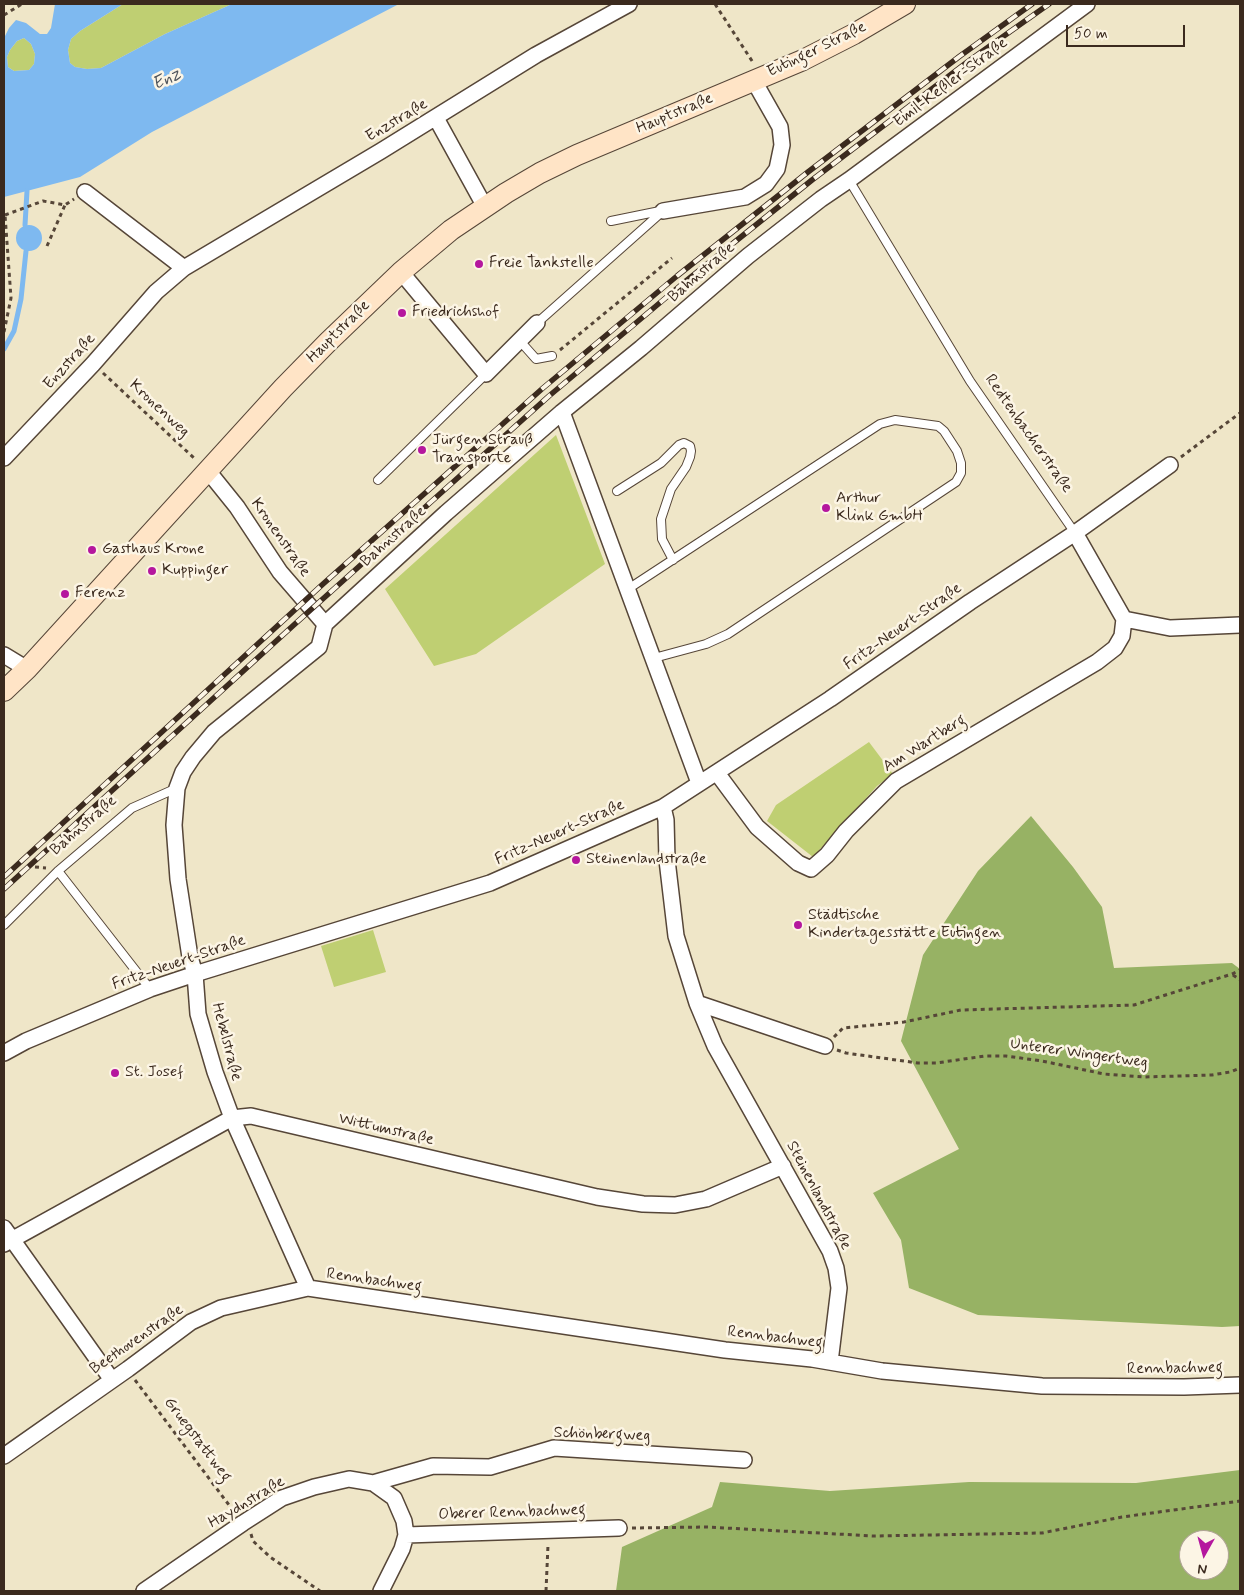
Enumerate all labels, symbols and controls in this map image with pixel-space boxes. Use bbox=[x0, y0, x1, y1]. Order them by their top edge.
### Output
scale bar bbox=[1069, 15, 1188, 47]
street label: Eutinger Straße bbox=[764, 18, 870, 82]
text: 50 m bbox=[1074, 24, 1108, 44]
street label: Emil-Keßler-Straße bbox=[890, 34, 1012, 132]
water label: Enz bbox=[149, 64, 185, 96]
street label: Hauptstraße bbox=[634, 89, 716, 139]
street label: Enzstraße bbox=[363, 95, 431, 147]
street label: Bahnstraße bbox=[665, 239, 739, 307]
place label: Freie Tankstelle bbox=[489, 254, 594, 274]
marker: Freie Tankstelle bbox=[473, 258, 485, 270]
street label: Hauptstraße bbox=[303, 296, 375, 368]
place label: Friedrichshof bbox=[412, 303, 499, 323]
marker: Friedrichshof bbox=[396, 307, 408, 319]
street label: Enzstraße bbox=[40, 330, 100, 394]
street label: Redtenbacherstraße bbox=[980, 371, 1076, 497]
street label: Kronenweg bbox=[125, 376, 193, 442]
place label: Jürgen Strauß Transporte bbox=[432, 431, 533, 469]
marker: Jürgen Strauß Transporte bbox=[416, 444, 428, 456]
place label: Arthur Klink GmbH bbox=[836, 489, 923, 527]
street label: Kronenstraße bbox=[246, 495, 314, 581]
street label: Bahnstraße bbox=[357, 502, 431, 572]
marker: Arthur Klink GmbH bbox=[820, 502, 832, 514]
place label: Gasthaus Krone bbox=[102, 540, 205, 560]
marker: Gasthaus Krone bbox=[86, 544, 98, 556]
place label: Kuppinger bbox=[162, 561, 228, 581]
marker: Kuppinger bbox=[146, 565, 158, 577]
street label: Fritz-Neuert-Straße bbox=[840, 579, 966, 675]
place label: Ferenz bbox=[75, 584, 125, 604]
marker: Ferenz bbox=[59, 588, 71, 600]
street label: Am Wartberg bbox=[880, 711, 970, 777]
street label: Bahnstraße bbox=[47, 792, 121, 860]
street label: Fritz-Neuert-Straße bbox=[492, 796, 628, 870]
place label: Steinenlandstraße bbox=[586, 850, 707, 870]
marker: Steinenlandstraße bbox=[570, 854, 582, 866]
place label: Städtische Kindertagesstätte Eutingen bbox=[808, 906, 1002, 944]
marker: Städtische Kindertagesstätte Eutingen bbox=[792, 919, 804, 931]
street label: Fritz-Neuert-Straße bbox=[110, 931, 248, 995]
street label: Hebelstraße bbox=[206, 1001, 246, 1083]
street label: Unterer Wingertweg bbox=[1009, 1035, 1149, 1073]
place label: St. Josef bbox=[125, 1063, 183, 1083]
marker: St. Josef bbox=[109, 1067, 121, 1079]
street label: Wittumstraße bbox=[336, 1110, 436, 1150]
street label: Steinenlandstraße bbox=[781, 1138, 855, 1254]
street label: Rennbachweg bbox=[325, 1265, 423, 1297]
street label: Beethovenstraße bbox=[87, 1301, 187, 1379]
street label: Rennbachweg bbox=[726, 1323, 824, 1353]
street label: Rennbachweg bbox=[1127, 1359, 1223, 1379]
street label: Gruegstattweg bbox=[159, 1394, 235, 1486]
street label: Schönbergweg bbox=[553, 1424, 651, 1446]
street label: Haydnstraße bbox=[205, 1473, 289, 1533]
street label: Oberer Rennbachweg bbox=[438, 1501, 586, 1525]
north arrow bbox=[1179, 1530, 1229, 1580]
text: N bbox=[1197, 1559, 1208, 1578]

